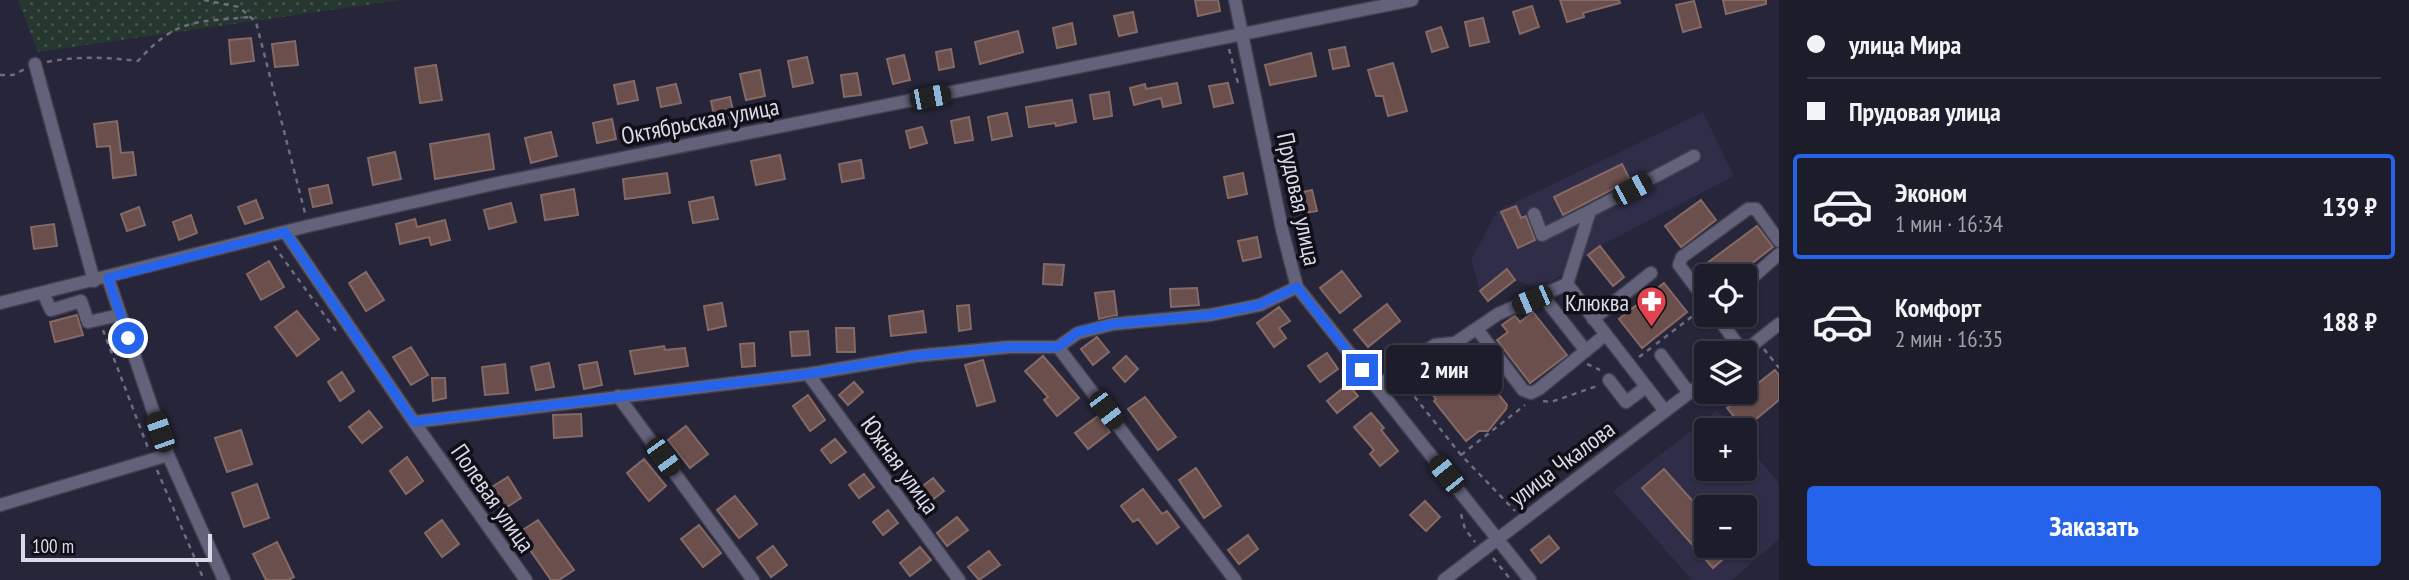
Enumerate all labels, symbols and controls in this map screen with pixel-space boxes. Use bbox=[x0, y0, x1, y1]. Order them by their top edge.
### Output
text: улица Мира bbox=[1849, 28, 1961, 61]
car bbox=[908, 83, 953, 111]
street label: Октябрьская улица bbox=[619, 91, 781, 151]
text: Прудовая улица bbox=[1849, 95, 2001, 128]
street label: Прудовая улица bbox=[1270, 130, 1328, 268]
car bbox=[1609, 170, 1656, 208]
icon: car bbox=[1811, 175, 1874, 238]
text: Эконом bbox=[1895, 176, 1967, 209]
text: 139 ₽ bbox=[2322, 190, 2377, 223]
text: 1 мин · 16:34 bbox=[1895, 209, 2003, 238]
map controls bbox=[1694, 264, 1757, 558]
button: locate bbox=[1694, 264, 1757, 327]
car bbox=[1509, 282, 1556, 318]
pharmacy icon: Клюква bbox=[1635, 285, 1669, 329]
place label: Клюква bbox=[1565, 287, 1629, 318]
icon: car bbox=[1811, 290, 1874, 353]
text: Комфорт bbox=[1895, 291, 1981, 324]
text: 188 ₽ bbox=[2322, 305, 2377, 338]
route start bbox=[112, 322, 144, 354]
text: 2 мин · 16:35 bbox=[1895, 324, 2003, 353]
button: layers bbox=[1694, 341, 1757, 404]
callout: 2 мин bbox=[1386, 346, 1502, 394]
route end bbox=[1346, 354, 1378, 386]
text: 2 мин bbox=[1419, 355, 1469, 384]
car bbox=[1085, 387, 1128, 433]
car bbox=[144, 409, 177, 455]
street label: Южная улица bbox=[854, 410, 946, 520]
street label: улица Чкалова bbox=[1503, 413, 1621, 513]
button: + bbox=[1694, 418, 1757, 481]
car bbox=[643, 434, 684, 480]
street label: Полевая улица bbox=[444, 438, 542, 558]
car bbox=[1425, 451, 1468, 497]
button: Заказать bbox=[1807, 486, 2381, 566]
button: − bbox=[1694, 495, 1757, 558]
scale bar bbox=[21, 531, 212, 563]
text: 100 m bbox=[32, 534, 74, 558]

